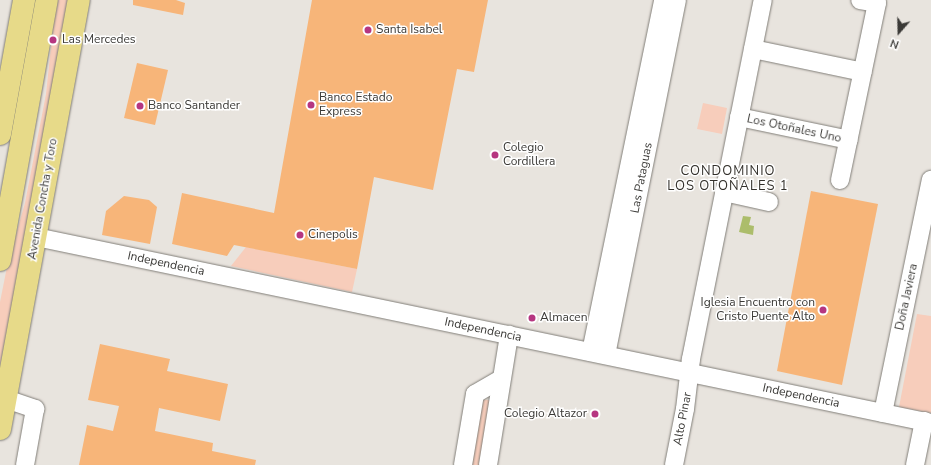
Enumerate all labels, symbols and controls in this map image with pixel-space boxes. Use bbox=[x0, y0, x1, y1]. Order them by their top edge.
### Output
north arrow bbox=[879, 12, 919, 52]
place label: Santa Isabel bbox=[376, 23, 442, 37]
marker: Santa Isabel bbox=[363, 25, 373, 35]
place label: Las Mercedes bbox=[62, 33, 136, 47]
marker: Las Mercedes bbox=[47, 34, 59, 46]
text: N bbox=[888, 35, 901, 52]
place label: Banco Estado Express bbox=[319, 91, 392, 119]
place label: Banco Santander bbox=[148, 99, 240, 113]
marker: Banco Estado Express bbox=[306, 100, 316, 110]
marker: Banco Santander bbox=[135, 101, 145, 111]
street label: Los Otoñales Uno bbox=[745, 112, 843, 146]
street label: Avenida Concha y Toro bbox=[25, 137, 61, 261]
place label: Colegio Cordillera bbox=[503, 141, 555, 169]
street label: Las Pataguas bbox=[628, 141, 656, 215]
marker: Colegio Cordillera bbox=[490, 150, 500, 160]
district label: CONDOMINIO LOS OTOÑALES 1 bbox=[667, 164, 789, 195]
place label: Cinepolis bbox=[308, 228, 358, 242]
marker: Cinepolis bbox=[295, 230, 305, 240]
street label: Independencia bbox=[126, 249, 206, 279]
street label: Doña Javiera bbox=[893, 262, 921, 332]
place label: Iglesia Encuentro con Cristo Puente Alto bbox=[701, 296, 815, 324]
marker: Iglesia Encuentro con Cristo Puente Alto bbox=[818, 305, 828, 315]
place label: Almacen bbox=[540, 311, 588, 325]
marker: Almacen bbox=[527, 313, 537, 323]
street label: Independencia bbox=[443, 315, 523, 345]
street label: Independencia bbox=[761, 381, 841, 411]
street label: Alto Pinar bbox=[671, 391, 695, 447]
place label: Colegio Altazor bbox=[504, 407, 587, 421]
marker: Colegio Altazor bbox=[590, 409, 600, 419]

